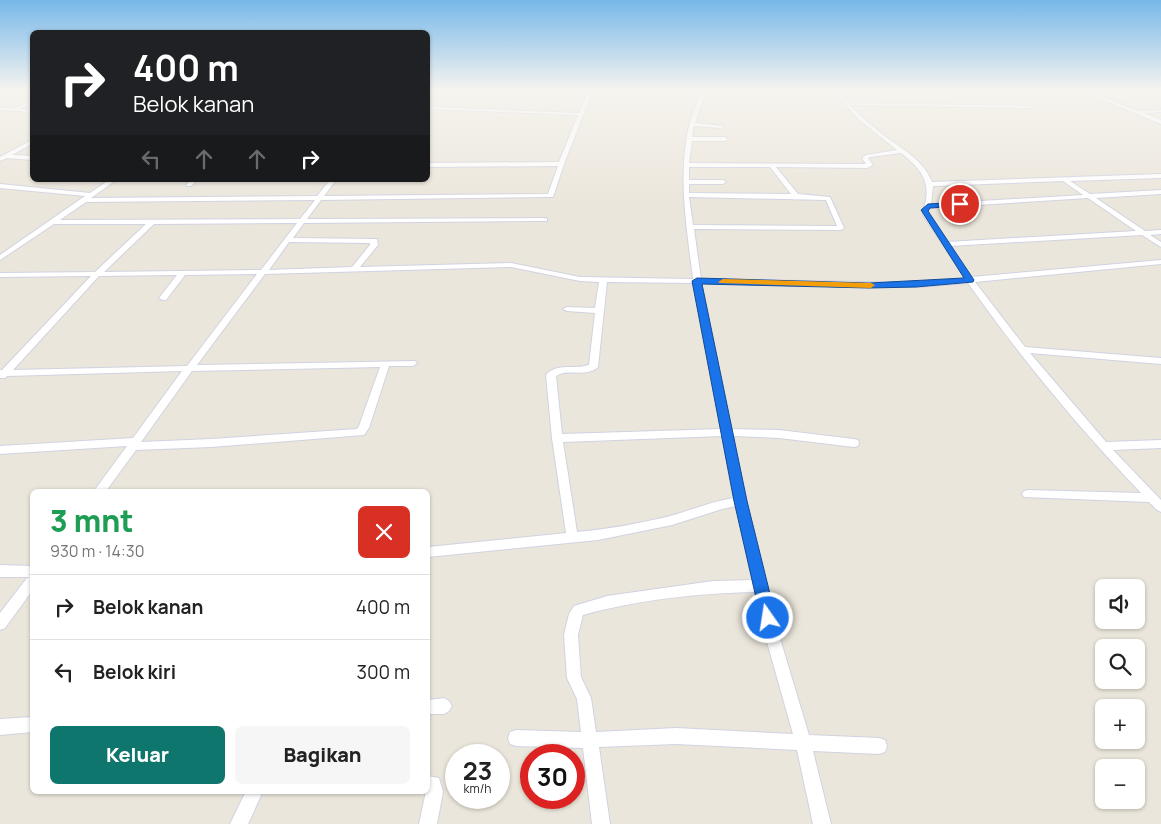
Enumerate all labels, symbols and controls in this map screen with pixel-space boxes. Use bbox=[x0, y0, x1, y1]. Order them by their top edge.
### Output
text: 400 m bbox=[133, 44, 239, 92]
icon: right bbox=[50, 50, 115, 115]
text: Belok kanan bbox=[133, 89, 254, 119]
icon: left bbox=[137, 145, 165, 173]
icon: ahead bbox=[190, 145, 218, 173]
icon: ahead bbox=[243, 145, 271, 173]
icon: right bbox=[296, 145, 324, 173]
pin bbox=[939, 183, 981, 225]
icon: arrive bbox=[946, 190, 974, 218]
text: 3 mnt bbox=[50, 500, 134, 541]
button: close bbox=[358, 506, 410, 558]
text: 930 m · 14:30 bbox=[50, 540, 144, 562]
map controls bbox=[1095, 579, 1145, 809]
button: sound bbox=[1095, 579, 1145, 629]
position arrow bbox=[741, 591, 793, 643]
icon: right bbox=[50, 593, 78, 621]
text: Belok kanan bbox=[93, 594, 203, 620]
text: 400 m bbox=[356, 594, 410, 620]
button: search bbox=[1095, 639, 1145, 689]
icon: left bbox=[50, 658, 78, 686]
text: Belok kiri bbox=[93, 659, 176, 685]
text: 300 m bbox=[356, 659, 410, 685]
button: + bbox=[1095, 699, 1145, 749]
button: Keluar bbox=[50, 726, 225, 784]
button: Bagikan bbox=[235, 726, 410, 784]
speed limit sign: 30 bbox=[520, 744, 585, 809]
text: 23 bbox=[463, 753, 492, 788]
button: − bbox=[1095, 759, 1145, 809]
text: km/h bbox=[464, 780, 491, 797]

